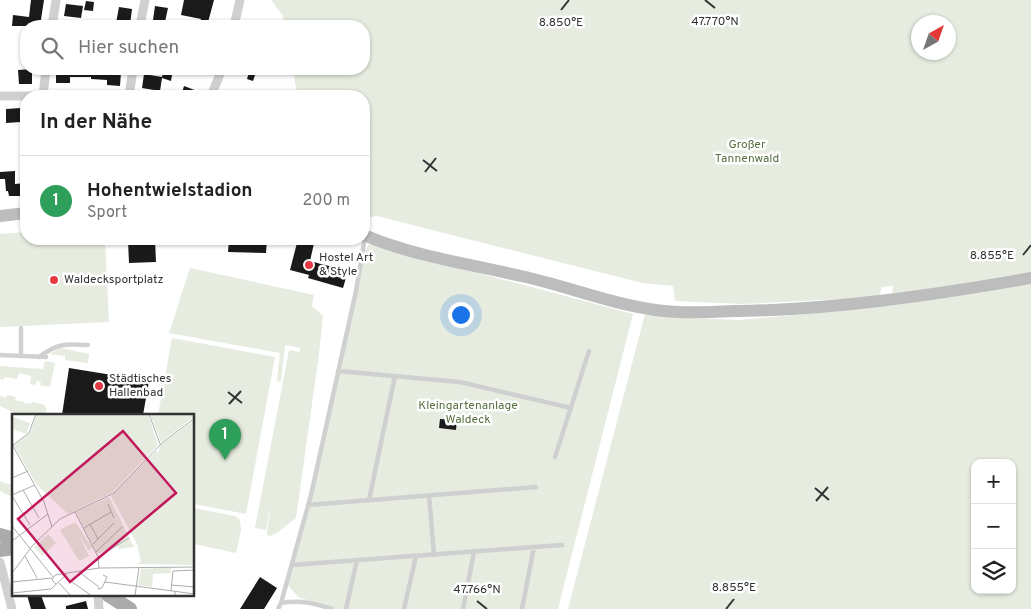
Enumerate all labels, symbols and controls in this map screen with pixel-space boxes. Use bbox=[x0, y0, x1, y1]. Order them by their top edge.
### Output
text: 47.770°N bbox=[691, 14, 739, 30]
text: 8.850°E bbox=[539, 15, 583, 31]
north arrow bbox=[911, 15, 956, 60]
search box bbox=[20, 20, 370, 75]
icon: search bbox=[38, 34, 66, 62]
text: Hier suchen bbox=[78, 36, 179, 60]
text: In der Nähe bbox=[40, 109, 152, 136]
park label: Großer Tannenwald bbox=[715, 137, 779, 167]
text: Hohentwielstadion bbox=[87, 179, 253, 203]
text: 1 bbox=[53, 191, 59, 211]
text: 200 m bbox=[302, 191, 350, 211]
text: Sport bbox=[87, 203, 127, 223]
text: 8.855°E bbox=[970, 248, 1014, 264]
place label: Hostel Art & Style bbox=[319, 250, 373, 280]
marker: Hostel Art & Style bbox=[303, 259, 315, 271]
place label: Waldecksportplatz bbox=[64, 272, 163, 288]
marker: Waldecksportplatz bbox=[48, 274, 60, 286]
your location bbox=[448, 302, 474, 328]
place label: Städtisches Hallenbad bbox=[109, 371, 171, 401]
marker: Städtisches Hallenbad bbox=[93, 380, 105, 392]
park label: Kleingartenanlage Waldeck bbox=[418, 398, 518, 428]
inset map bbox=[12, 414, 195, 596]
pin: 1 bbox=[209, 419, 241, 460]
map controls bbox=[971, 459, 1016, 594]
button: + bbox=[971, 459, 1016, 504]
button: − bbox=[971, 504, 1016, 549]
button: layers bbox=[971, 549, 1016, 594]
text: 8.855°E bbox=[712, 580, 756, 596]
text: 47.766°N bbox=[453, 582, 501, 598]

